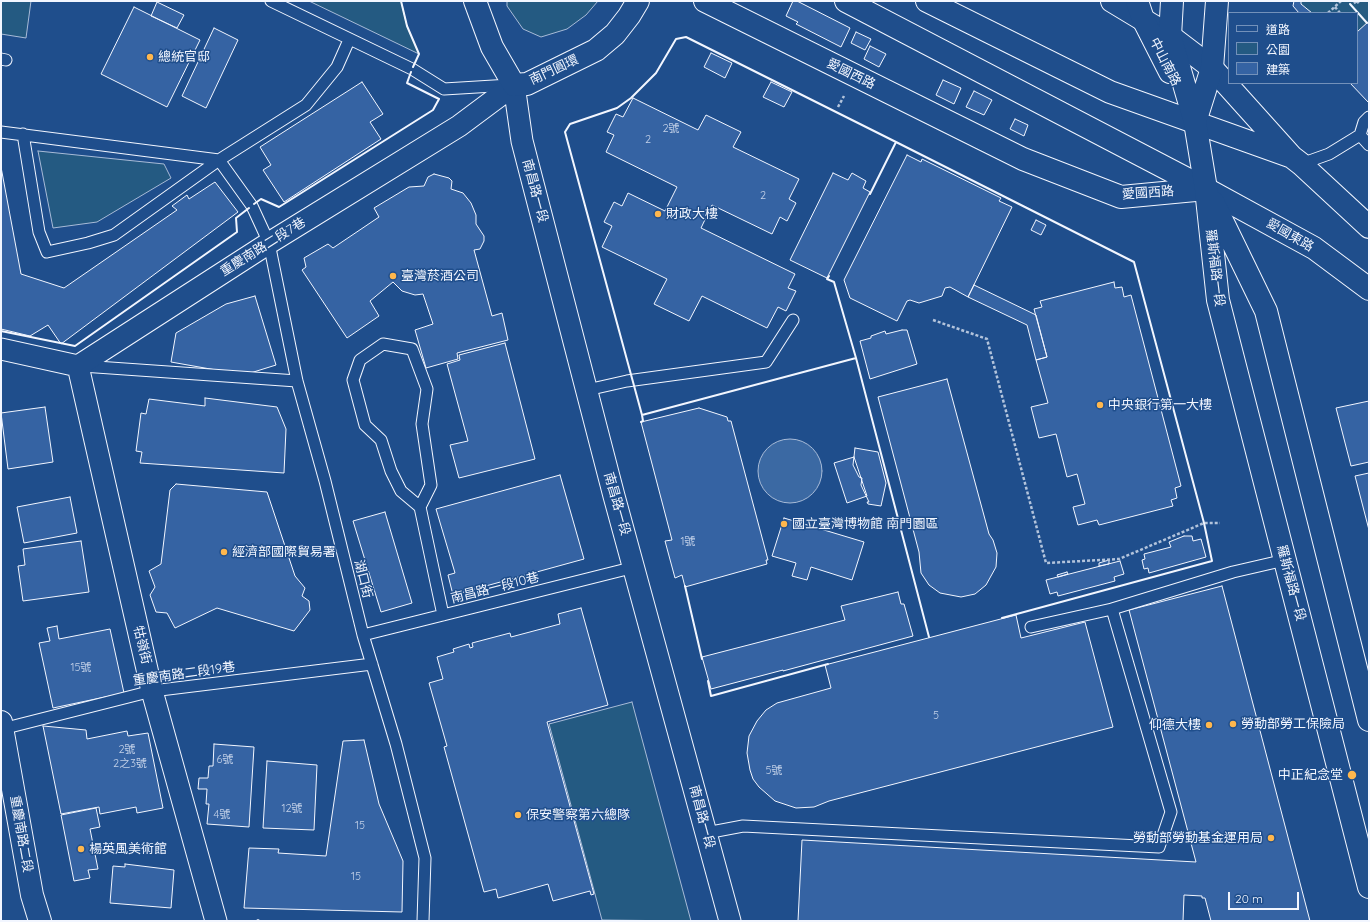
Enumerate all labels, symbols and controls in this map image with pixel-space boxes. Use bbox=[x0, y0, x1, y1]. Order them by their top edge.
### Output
legend bbox=[1228, 12, 1358, 84]
text: 道路 bbox=[1266, 22, 1290, 37]
street label: 中山南路 bbox=[1146, 35, 1184, 89]
text: 公園 bbox=[1266, 42, 1290, 57]
place label: 總統官邸 bbox=[158, 49, 210, 65]
marker: 總統官邸 bbox=[145, 52, 155, 62]
street label: 南門圓環 bbox=[527, 52, 581, 88]
street label: 愛國西路 bbox=[824, 56, 878, 92]
text: 建築 bbox=[1266, 62, 1290, 77]
house number: 2號 bbox=[662, 122, 680, 136]
house number: 2 bbox=[645, 133, 651, 147]
street label: 南昌路一段 bbox=[519, 158, 551, 224]
street label: 愛國西路 bbox=[1122, 183, 1174, 203]
house number: 2 bbox=[760, 189, 766, 203]
place label: 財政大樓 bbox=[666, 206, 718, 222]
marker: 財政大樓 bbox=[653, 209, 663, 219]
street label: 重慶南路二段7巷 bbox=[217, 215, 309, 279]
street label: 愛國東路 bbox=[1264, 215, 1316, 255]
street label: 羅斯福路一段 bbox=[1203, 228, 1227, 308]
place label: 臺灣菸酒公司 bbox=[401, 268, 479, 284]
marker: 臺灣菸酒公司 bbox=[388, 271, 398, 281]
place label: 中央銀行第一大樓 bbox=[1108, 397, 1212, 413]
marker: 中央銀行第一大樓 bbox=[1095, 400, 1105, 410]
street label: 南昌路一段 bbox=[601, 471, 633, 537]
place label: 國立臺灣博物館 南門園區 bbox=[792, 516, 939, 532]
marker: 國立臺灣博物館 南門園區 bbox=[779, 519, 789, 529]
house number: 1號 bbox=[680, 535, 696, 549]
street label: 羅斯福路一段 bbox=[1273, 543, 1309, 623]
place label: 經濟部國際貿易署 bbox=[232, 544, 336, 560]
marker: 經濟部國際貿易署 bbox=[219, 547, 229, 557]
street label: 湖口街 bbox=[351, 558, 375, 600]
street label: 南昌路一段10巷 bbox=[449, 569, 541, 607]
street label: 牯嶺街 bbox=[130, 624, 154, 666]
street label: 重慶南路二段19巷 bbox=[132, 659, 236, 689]
house number: 15號 bbox=[70, 661, 92, 675]
house number: 5 bbox=[933, 709, 939, 723]
place label: 勞動部勞工保險局 bbox=[1241, 716, 1345, 732]
place label: 仰德大樓 bbox=[1149, 717, 1201, 733]
marker: 勞動部勞工保險局 bbox=[1228, 719, 1238, 729]
marker: 仰德大樓 bbox=[1204, 720, 1214, 730]
house number: 2號 bbox=[118, 743, 136, 757]
house number: 6號 bbox=[217, 753, 233, 767]
house number: 2之3號 bbox=[113, 757, 147, 771]
house number: 5號 bbox=[766, 764, 782, 778]
place label: 中正紀念堂 bbox=[1278, 767, 1343, 783]
marker: 中正紀念堂 bbox=[1346, 769, 1358, 781]
street label: 南昌路一段 bbox=[686, 784, 718, 850]
street label: 重慶南路二段 bbox=[7, 794, 35, 874]
house number: 12號 bbox=[281, 802, 303, 816]
place label: 保安警察第六總隊 bbox=[526, 807, 630, 823]
house number: 4號 bbox=[214, 808, 230, 822]
marker: 保安警察第六總隊 bbox=[513, 810, 523, 820]
house number: 15 bbox=[355, 819, 365, 833]
place label: 勞動部勞動基金運用局 bbox=[1133, 830, 1263, 846]
marker: 勞動部勞動基金運用局 bbox=[1266, 833, 1276, 843]
place label: 楊英風美術館 bbox=[89, 841, 167, 857]
marker: 楊英風美術館 bbox=[76, 844, 86, 854]
house number: 15 bbox=[351, 870, 361, 884]
scale bar bbox=[1230, 884, 1301, 910]
text: 20 m bbox=[1235, 891, 1263, 906]

